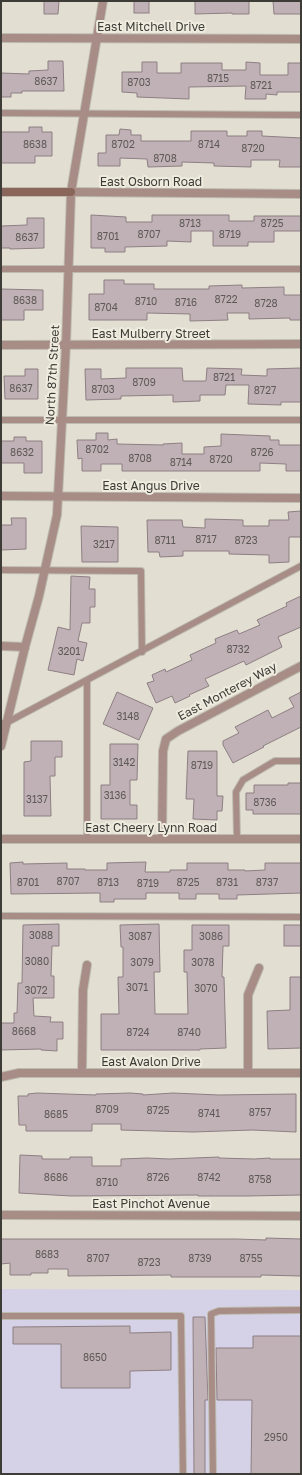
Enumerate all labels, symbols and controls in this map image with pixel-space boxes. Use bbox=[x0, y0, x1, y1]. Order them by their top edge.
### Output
street label: East Mitchell Drive bbox=[97, 19, 205, 34]
house number: 8715 bbox=[207, 72, 229, 84]
house number: 8637 bbox=[34, 75, 58, 87]
house number: 8703 bbox=[127, 76, 151, 88]
house number: 8721 bbox=[250, 79, 272, 91]
house number: 8638 bbox=[23, 138, 47, 150]
house number: 8702 bbox=[111, 138, 135, 150]
house number: 8714 bbox=[198, 138, 220, 150]
house number: 8720 bbox=[241, 142, 265, 154]
house number: 8708 bbox=[153, 152, 177, 164]
street label: East Osborn Road bbox=[100, 174, 202, 189]
house number: 8713 bbox=[179, 217, 201, 229]
house number: 8725 bbox=[261, 217, 284, 229]
house number: 8707 bbox=[138, 228, 160, 240]
house number: 8719 bbox=[219, 228, 241, 240]
house number: 8701 bbox=[97, 230, 119, 242]
house number: 8637 bbox=[15, 231, 39, 243]
house number: 8722 bbox=[215, 293, 238, 305]
house number: 8638 bbox=[13, 294, 37, 306]
house number: 8710 bbox=[135, 295, 157, 307]
house number: 8716 bbox=[175, 296, 197, 308]
house number: 8728 bbox=[254, 297, 278, 309]
house number: 8704 bbox=[94, 301, 118, 313]
street label: North 87th Street bbox=[42, 324, 62, 426]
street label: East Mulberry Street bbox=[92, 326, 211, 341]
house number: 8721 bbox=[213, 371, 235, 383]
house number: 8709 bbox=[132, 376, 156, 388]
house number: 8637 bbox=[9, 382, 33, 394]
house number: 8703 bbox=[91, 383, 115, 395]
house number: 8727 bbox=[254, 384, 276, 396]
house number: 8702 bbox=[85, 443, 109, 455]
house number: 8632 bbox=[10, 446, 34, 458]
house number: 8726 bbox=[250, 446, 274, 458]
house number: 8708 bbox=[128, 452, 152, 464]
house number: 8720 bbox=[209, 453, 233, 465]
house number: 8714 bbox=[170, 456, 192, 468]
street label: East Angus Drive bbox=[102, 478, 200, 493]
house number: 8717 bbox=[195, 533, 217, 545]
house number: 8711 bbox=[154, 534, 176, 546]
house number: 8723 bbox=[234, 534, 258, 546]
house number: 3217 bbox=[93, 538, 115, 550]
house number: 8732 bbox=[226, 643, 250, 655]
house number: 3201 bbox=[58, 645, 80, 657]
street label: East Monterey Way bbox=[175, 658, 279, 723]
house number: 3148 bbox=[117, 710, 139, 722]
house number: 3142 bbox=[113, 756, 135, 768]
house number: 8719 bbox=[191, 759, 213, 771]
house number: 3136 bbox=[104, 789, 126, 801]
house number: 3137 bbox=[26, 793, 48, 805]
house number: 8736 bbox=[253, 796, 277, 808]
street label: East Cheery Lynn Road bbox=[85, 820, 217, 835]
house number: 8707 bbox=[57, 875, 79, 887]
house number: 8701 bbox=[17, 876, 39, 888]
house number: 8713 bbox=[97, 876, 119, 888]
house number: 8725 bbox=[177, 876, 200, 888]
house number: 8731 bbox=[216, 876, 238, 888]
house number: 8737 bbox=[256, 876, 278, 888]
house number: 8719 bbox=[137, 877, 159, 889]
house number: 3088 bbox=[29, 929, 53, 941]
house number: 3087 bbox=[128, 930, 152, 942]
house number: 3086 bbox=[199, 930, 223, 942]
house number: 3080 bbox=[25, 955, 49, 967]
house number: 3079 bbox=[130, 956, 154, 968]
house number: 3078 bbox=[191, 956, 215, 968]
house number: 3071 bbox=[126, 981, 148, 993]
house number: 3070 bbox=[194, 982, 218, 994]
house number: 3072 bbox=[24, 984, 48, 996]
house number: 8668 bbox=[12, 1025, 36, 1037]
house number: 8724 bbox=[126, 1026, 150, 1038]
house number: 8740 bbox=[177, 1026, 201, 1038]
street label: East Avalon Drive bbox=[101, 1054, 201, 1069]
house number: 8709 bbox=[95, 1103, 119, 1115]
house number: 8725 bbox=[147, 1104, 170, 1116]
house number: 8757 bbox=[249, 1106, 271, 1118]
house number: 8741 bbox=[198, 1107, 220, 1119]
house number: 8685 bbox=[44, 1108, 68, 1120]
house number: 8686 bbox=[44, 1171, 68, 1183]
house number: 8726 bbox=[146, 1171, 170, 1183]
house number: 8742 bbox=[197, 1171, 221, 1183]
house number: 8758 bbox=[248, 1173, 272, 1185]
house number: 8710 bbox=[96, 1176, 118, 1188]
street label: East Pinchot Avenue bbox=[92, 1196, 210, 1211]
house number: 8683 bbox=[35, 1248, 59, 1260]
house number: 8707 bbox=[87, 1252, 109, 1264]
house number: 8739 bbox=[188, 1252, 212, 1264]
house number: 8755 bbox=[240, 1252, 263, 1264]
house number: 8723 bbox=[137, 1256, 161, 1268]
house number: 8650 bbox=[83, 1351, 107, 1363]
house number: 2950 bbox=[264, 1431, 288, 1443]

